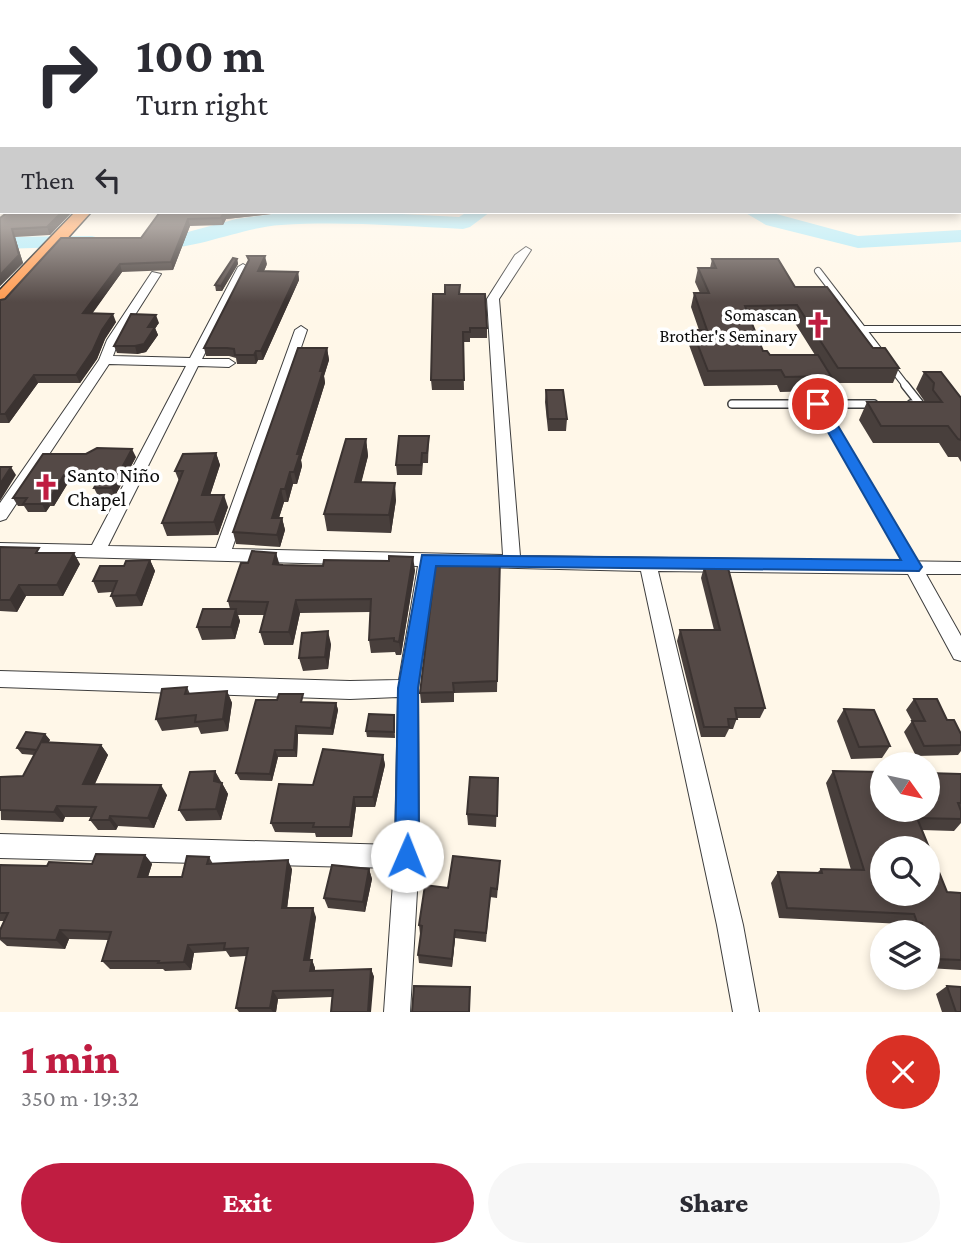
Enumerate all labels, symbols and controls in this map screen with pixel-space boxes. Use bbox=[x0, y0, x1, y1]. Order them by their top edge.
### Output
icon: right bbox=[21, 28, 112, 119]
text: 100 m bbox=[136, 28, 265, 83]
text: Turn right bbox=[136, 86, 268, 122]
icon: left bbox=[89, 161, 127, 199]
text: Then bbox=[21, 166, 75, 195]
place label: Somascan Brother's Seminary bbox=[659, 305, 798, 346]
church icon: Somascan Brother's Seminary bbox=[803, 310, 833, 340]
pin bbox=[788, 374, 848, 434]
icon: arrive bbox=[799, 385, 837, 423]
place label: Santo Niño Chapel bbox=[67, 463, 160, 511]
church icon: Santo Niño Chapel bbox=[31, 472, 61, 502]
north arrow bbox=[870, 752, 940, 822]
map controls bbox=[870, 752, 940, 990]
position arrow bbox=[370, 819, 444, 893]
button: search bbox=[870, 836, 940, 906]
button: layers bbox=[870, 920, 940, 990]
text: 1 min bbox=[21, 1035, 119, 1082]
button: close bbox=[866, 1035, 940, 1109]
text: 350 m · 19:32 bbox=[21, 1085, 139, 1111]
button: Exit bbox=[21, 1163, 474, 1243]
button: Share bbox=[488, 1163, 940, 1243]

